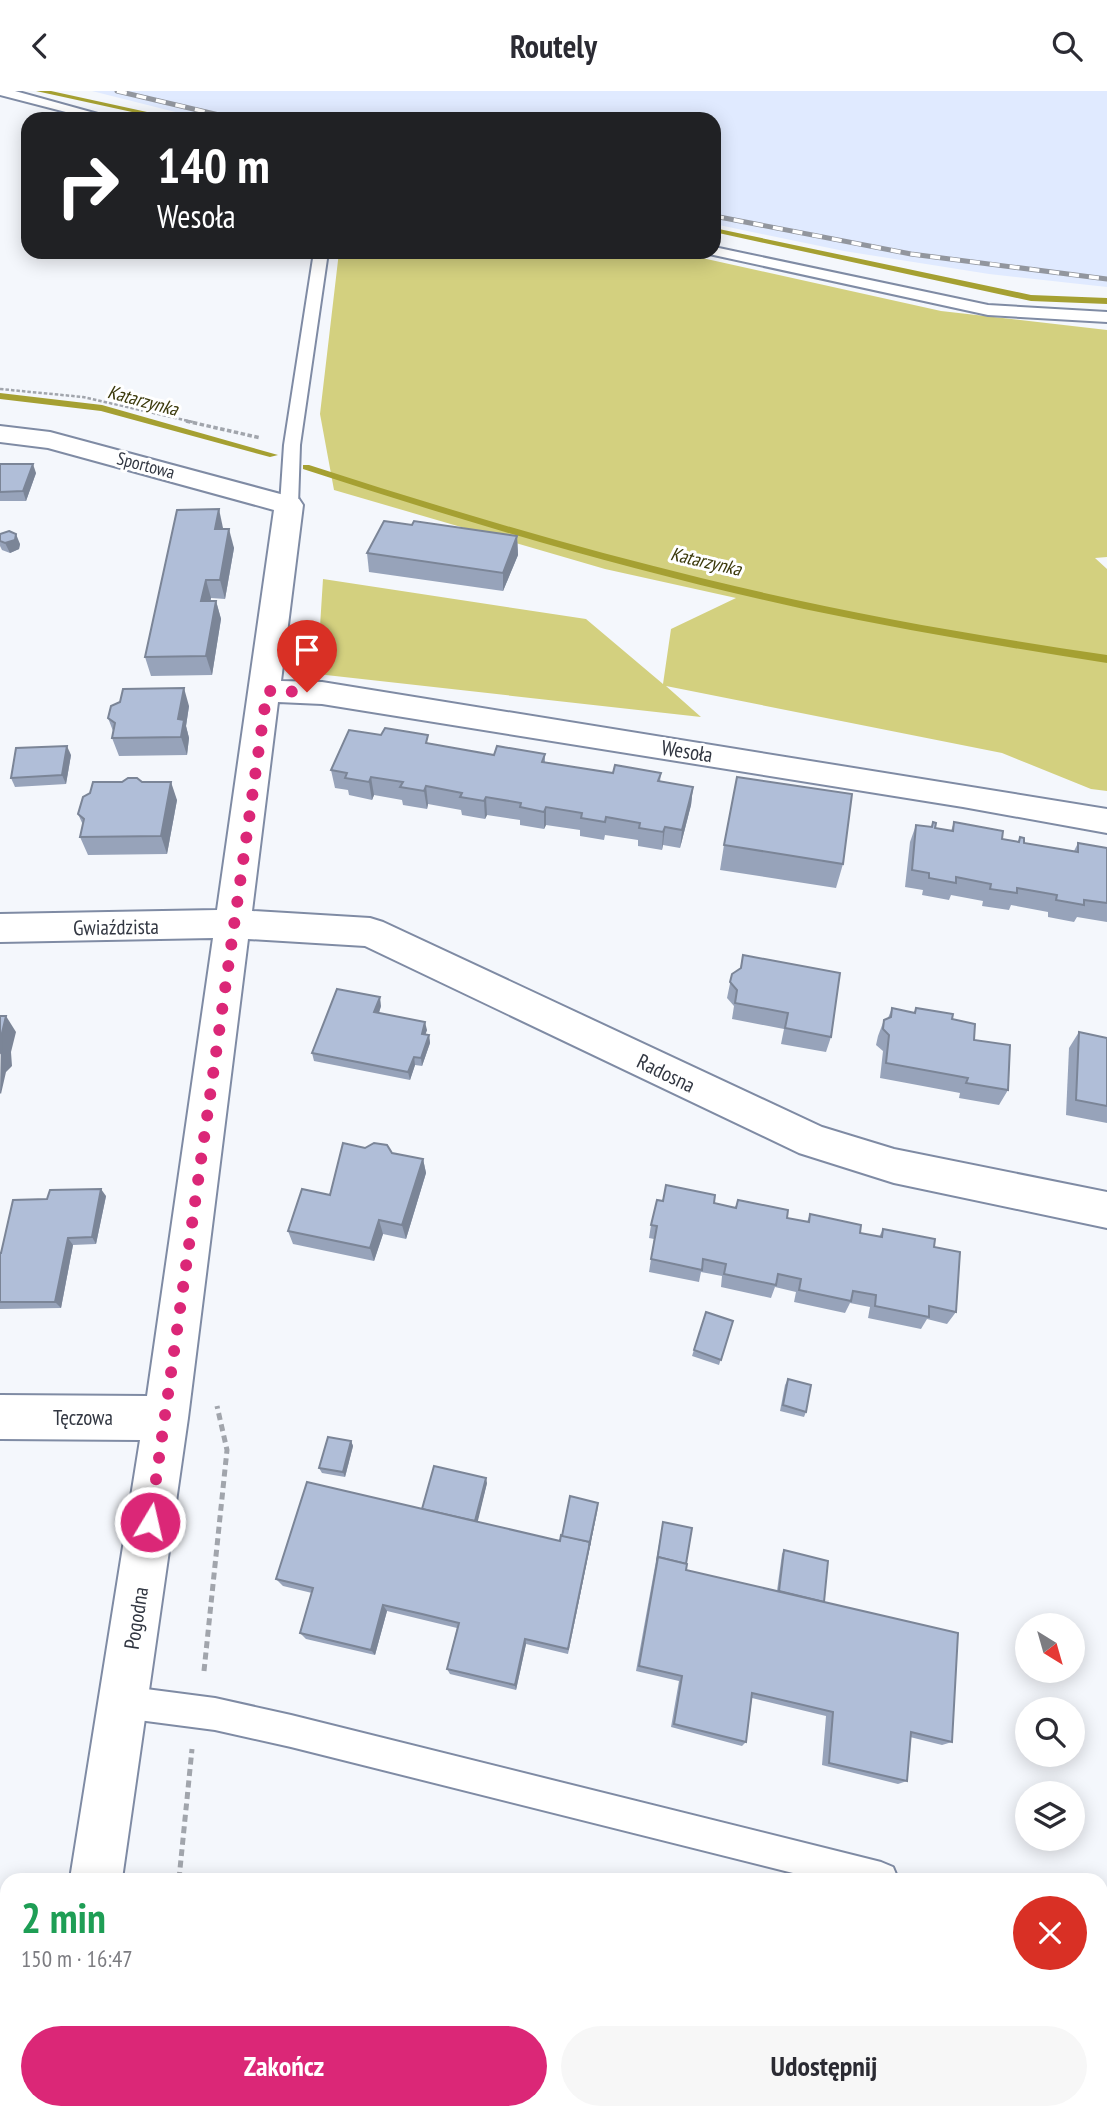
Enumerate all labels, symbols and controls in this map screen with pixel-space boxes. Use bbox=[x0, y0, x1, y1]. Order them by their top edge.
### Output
text: Routely bbox=[510, 25, 597, 67]
icon: back bbox=[21, 27, 59, 65]
icon: search bbox=[1048, 27, 1086, 65]
text: 140 m bbox=[157, 133, 270, 197]
icon: right bbox=[42, 140, 133, 231]
text: Wesoła bbox=[157, 195, 236, 237]
water label: Katarzynka bbox=[105, 379, 182, 421]
street label: Sportowa bbox=[115, 446, 177, 484]
water label: Katarzynka bbox=[668, 541, 745, 581]
pin bbox=[277, 620, 337, 692]
icon: arrive bbox=[288, 631, 326, 669]
street label: Wesoła bbox=[659, 734, 715, 768]
street label: Gwiaździsta bbox=[73, 913, 159, 941]
street label: Radosna bbox=[633, 1047, 699, 1099]
street label: Tęczowa bbox=[53, 1404, 113, 1431]
position arrow bbox=[113, 1485, 187, 1559]
street label: Pogodna bbox=[118, 1585, 154, 1651]
north arrow bbox=[1015, 1613, 1085, 1683]
map controls bbox=[1015, 1613, 1085, 1851]
button: search bbox=[1015, 1697, 1085, 1767]
button: layers bbox=[1015, 1781, 1085, 1851]
text: 2 min bbox=[21, 1890, 106, 1945]
button: close bbox=[1013, 1896, 1087, 1970]
text: 150 m · 16:47 bbox=[21, 1944, 133, 1973]
button: Zakończ bbox=[21, 2026, 547, 2106]
button: Udostępnij bbox=[561, 2026, 1087, 2106]

